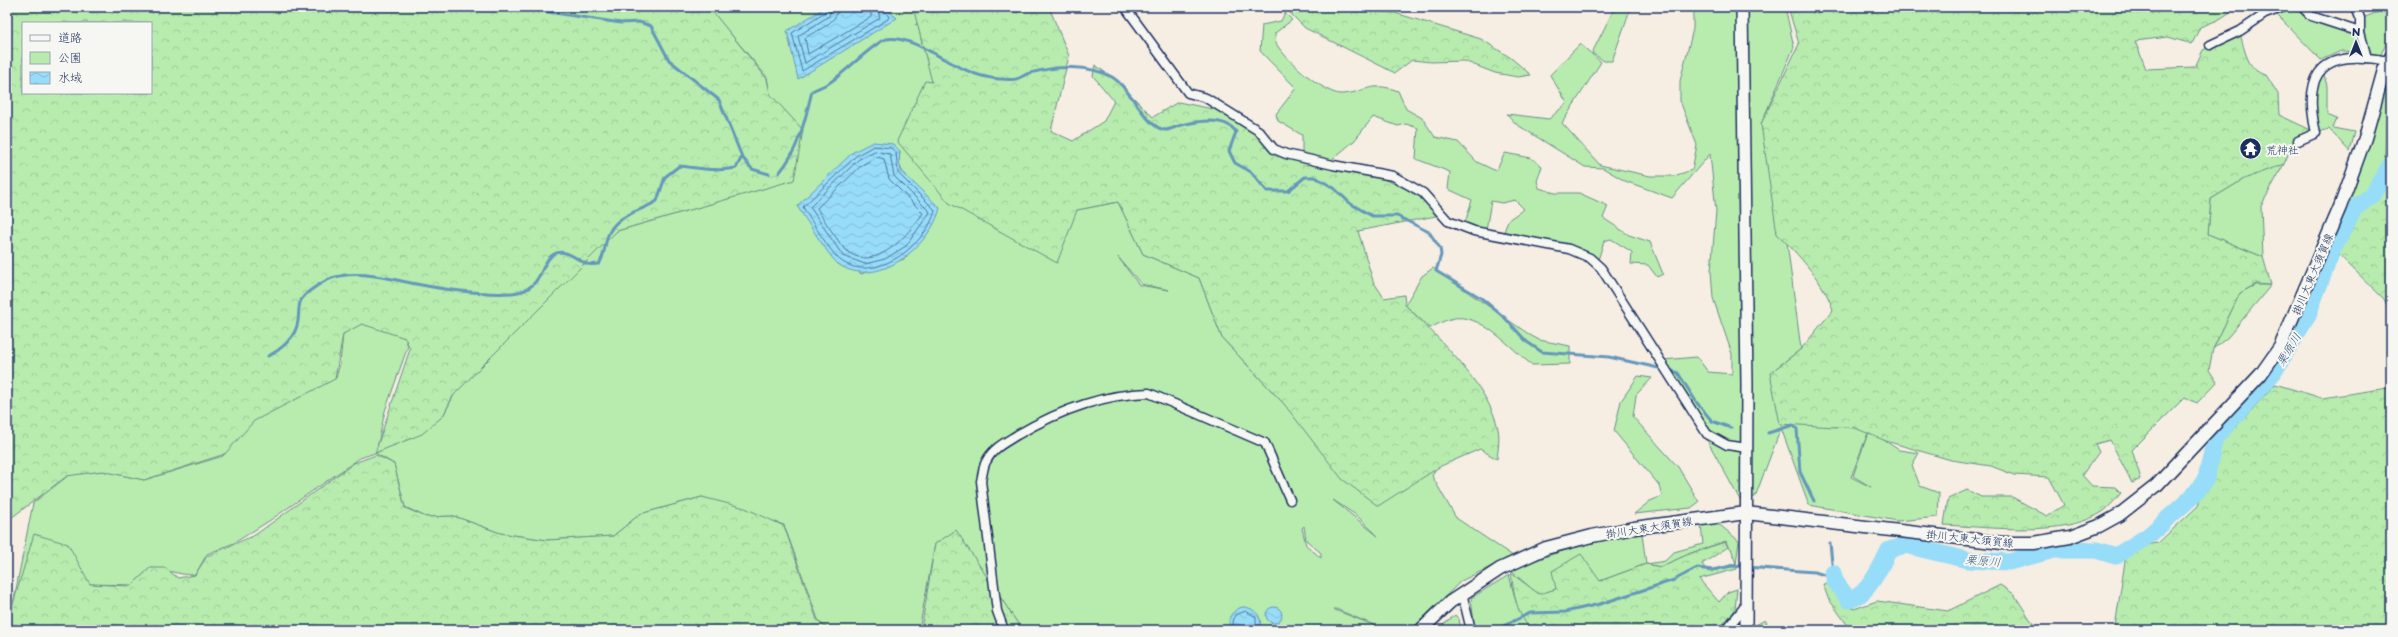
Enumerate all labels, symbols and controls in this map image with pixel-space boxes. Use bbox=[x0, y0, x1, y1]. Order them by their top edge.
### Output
legend bbox=[22, 22, 152, 94]
north arrow bbox=[2336, 22, 2376, 62]
text: N bbox=[2352, 23, 2361, 40]
text: 道路 bbox=[58, 28, 82, 46]
text: 公園 bbox=[58, 48, 82, 66]
text: 水域 bbox=[58, 68, 82, 86]
temple icon: 荒神社 bbox=[2238, 136, 2264, 162]
place label: 荒神社 bbox=[2266, 141, 2299, 158]
street label: 掛川大東大須賀線 bbox=[2287, 230, 2337, 318]
water label: 栗原川 bbox=[2271, 329, 2305, 369]
street label: 掛川大東大須賀線 bbox=[1604, 512, 1694, 542]
street label: 掛川大東大須賀線 bbox=[1925, 525, 2015, 551]
water label: 栗原川 bbox=[1964, 549, 2002, 571]

